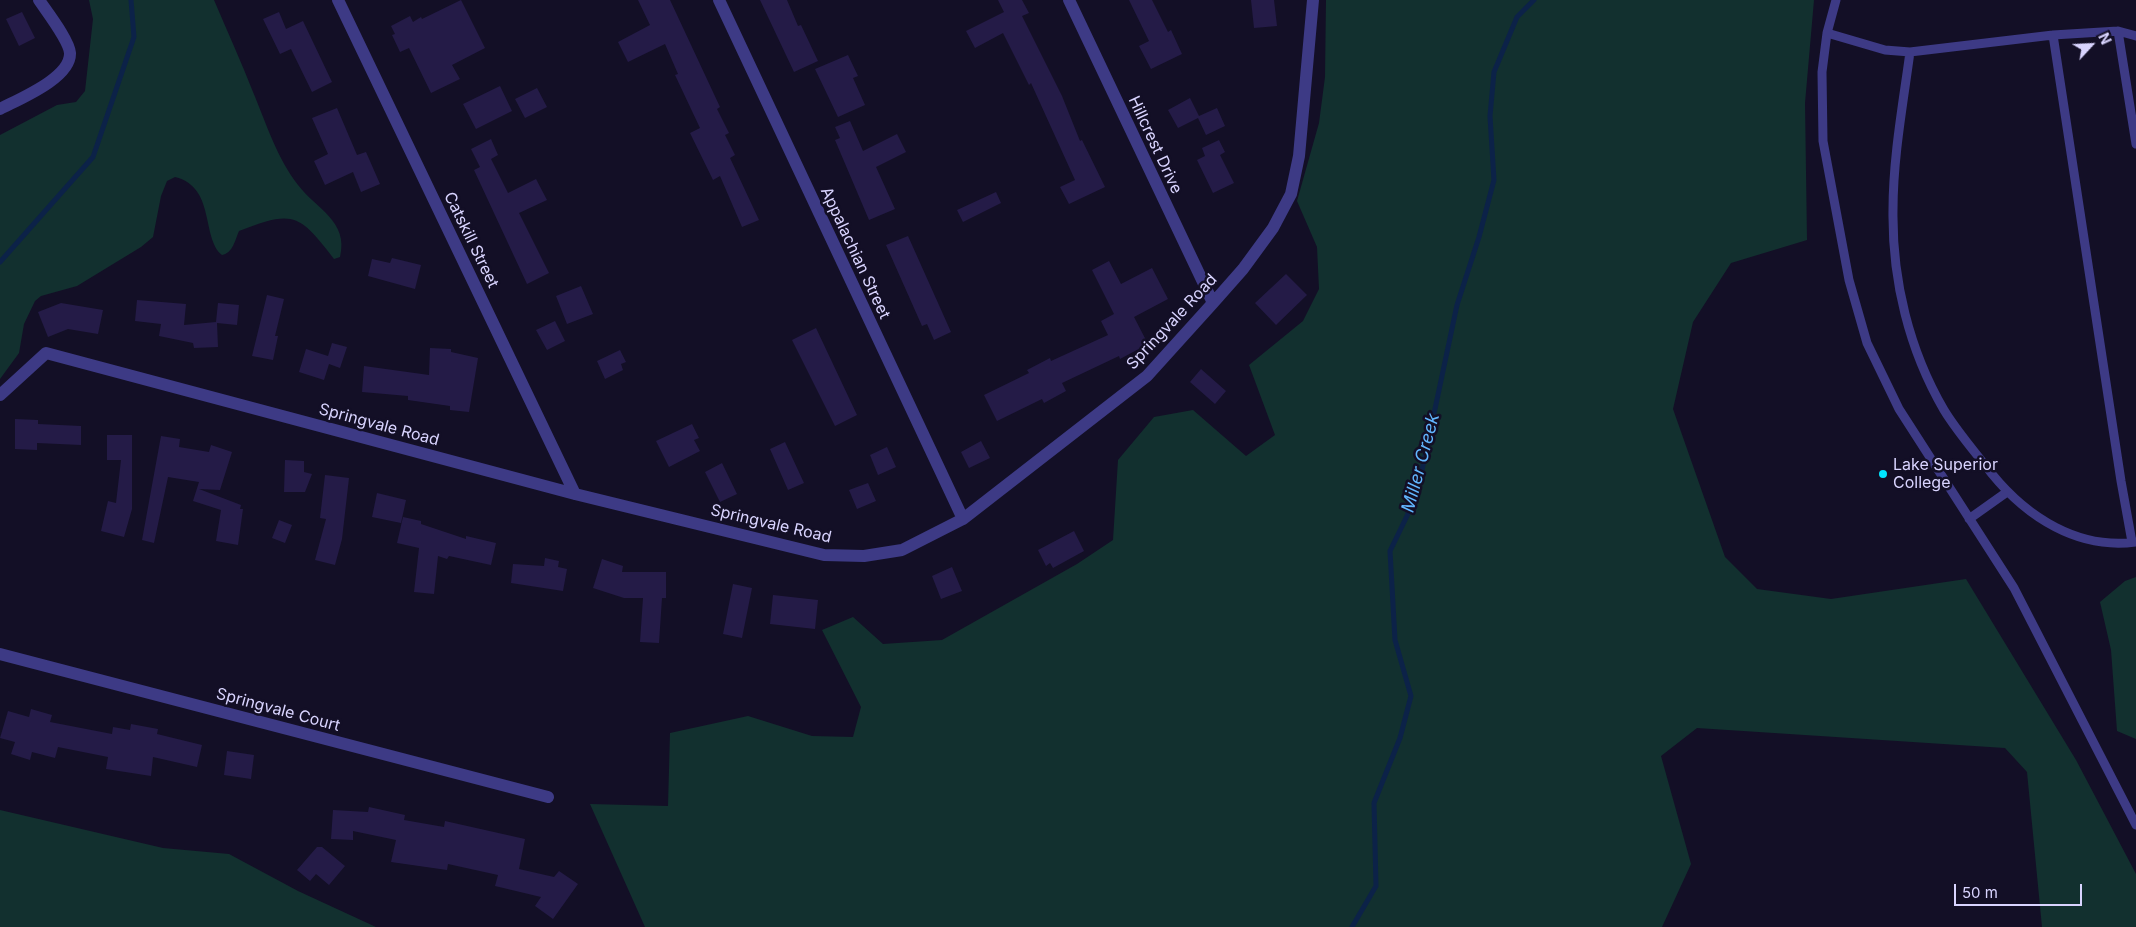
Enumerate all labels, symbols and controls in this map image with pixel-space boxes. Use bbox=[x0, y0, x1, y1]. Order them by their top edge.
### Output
north arrow bbox=[2066, 20, 2116, 70]
text: N bbox=[2095, 30, 2115, 47]
street label: Hillcrest Drive bbox=[1124, 93, 1186, 197]
street label: Appalachian Street bbox=[816, 184, 894, 322]
street label: Catskill Street bbox=[440, 189, 502, 291]
street label: Springvale Road bbox=[1123, 270, 1221, 374]
street label: Springvale Road bbox=[317, 400, 441, 450]
water label: Miller Creek bbox=[1397, 411, 1445, 515]
place label: Lake Superior College bbox=[1893, 455, 1998, 493]
marker: Lake Superior College bbox=[1877, 468, 1889, 480]
street label: Springvale Road bbox=[709, 501, 833, 547]
street label: Springvale Court bbox=[214, 684, 342, 736]
scale bar bbox=[1956, 874, 2084, 906]
text: 50 m bbox=[1962, 883, 1998, 902]

